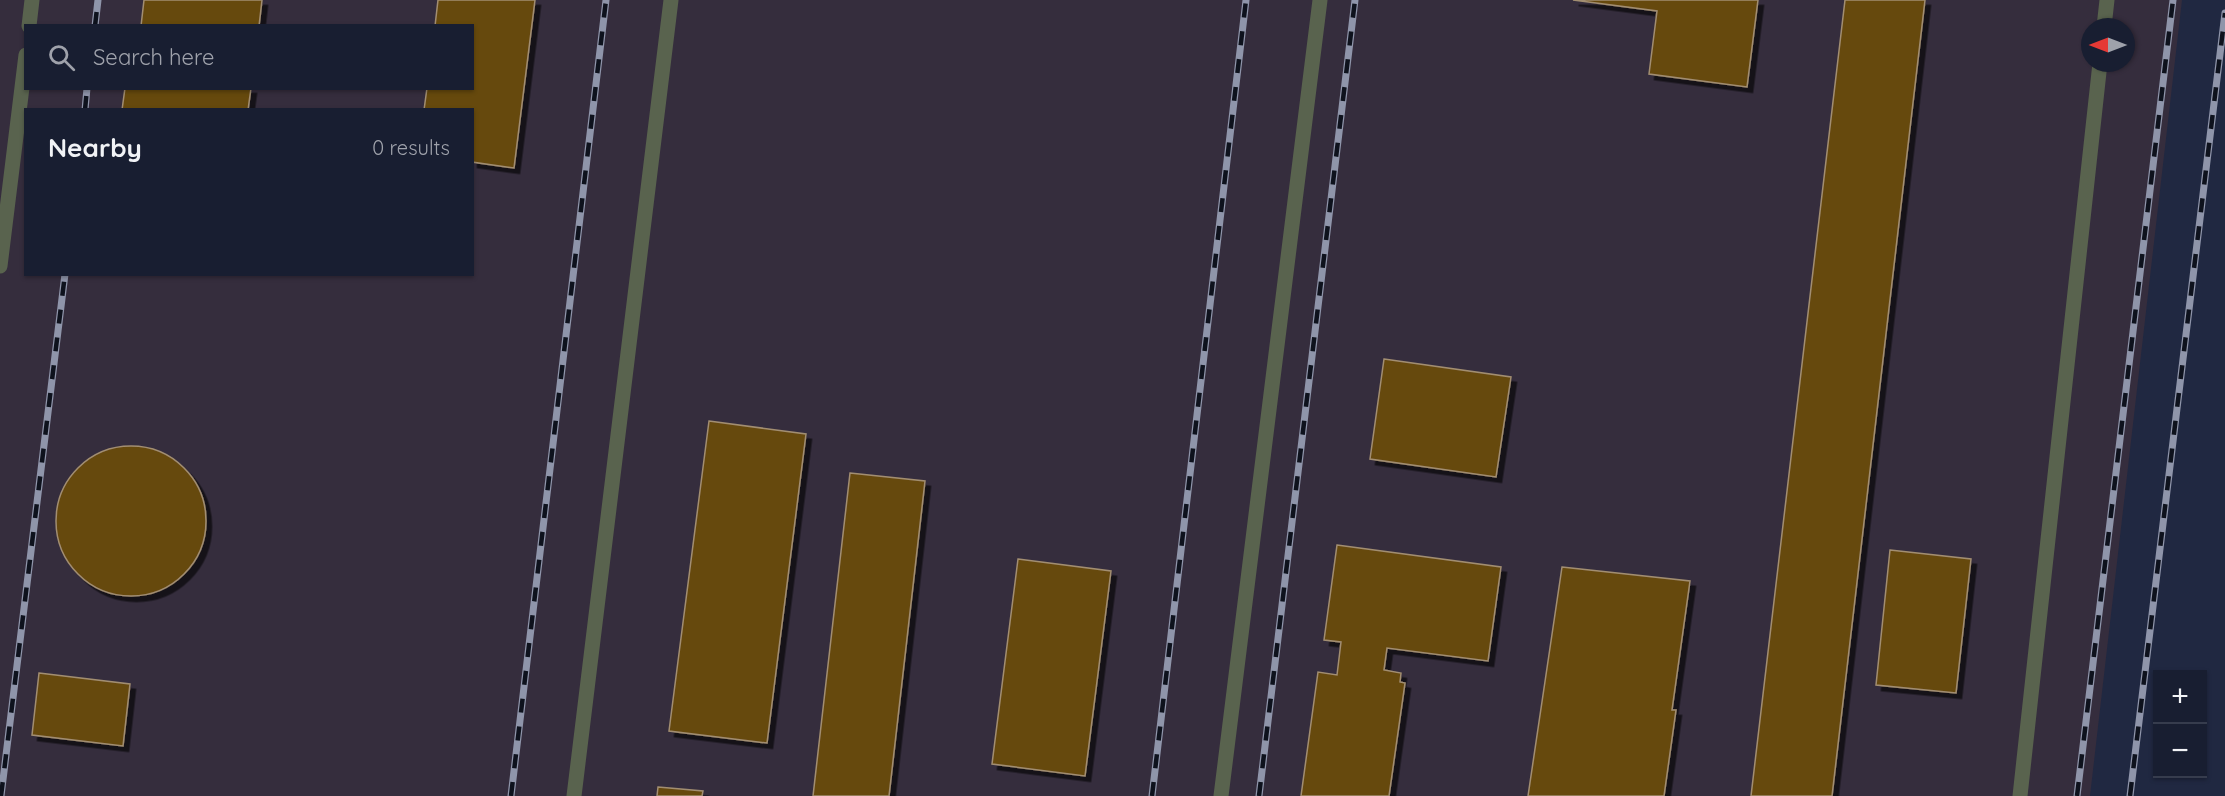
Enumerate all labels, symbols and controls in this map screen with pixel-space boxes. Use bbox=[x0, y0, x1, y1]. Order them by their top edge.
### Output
north arrow bbox=[2081, 18, 2135, 72]
search box bbox=[24, 24, 474, 90]
icon: search bbox=[45, 41, 78, 74]
text: Search here bbox=[93, 43, 214, 71]
text: Nearby bbox=[48, 131, 142, 164]
text: 0 results bbox=[372, 135, 450, 160]
map controls bbox=[2153, 670, 2207, 778]
button: + bbox=[2153, 670, 2207, 724]
button: − bbox=[2153, 724, 2207, 778]

